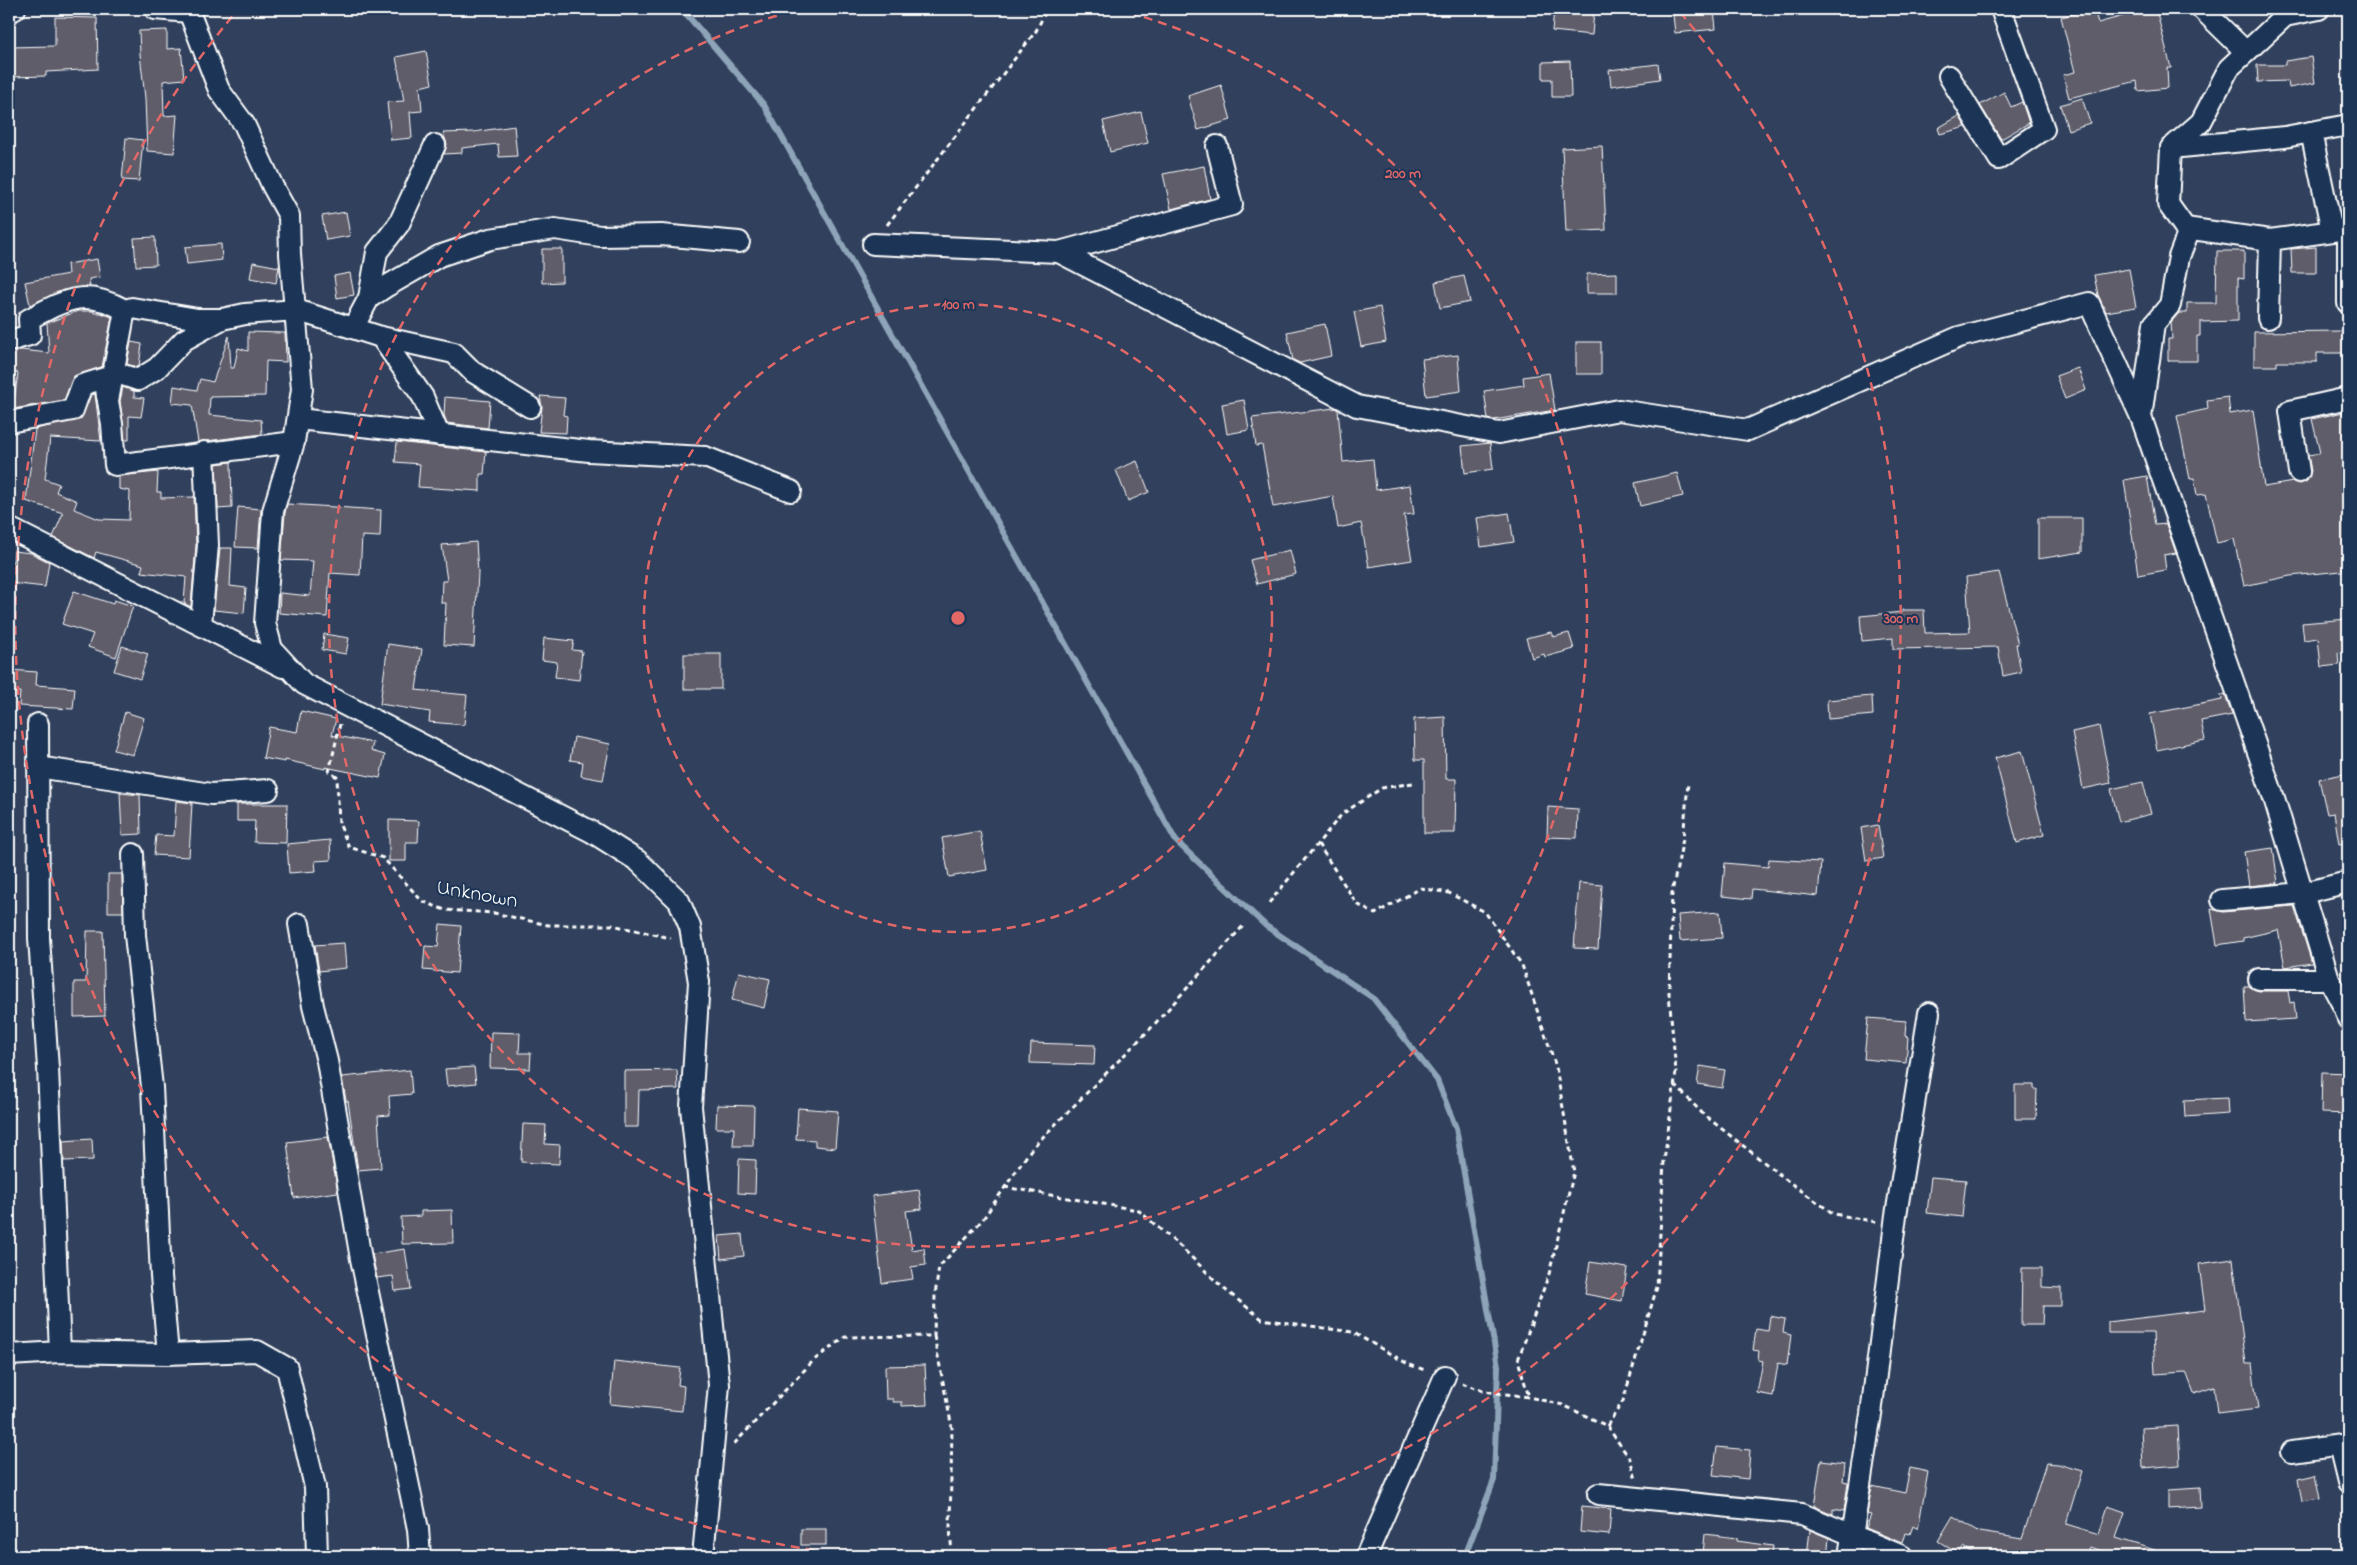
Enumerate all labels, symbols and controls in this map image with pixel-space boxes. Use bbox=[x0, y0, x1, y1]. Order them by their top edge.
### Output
text: 200 m bbox=[1384, 163, 1421, 185]
text: 100 m bbox=[941, 294, 975, 316]
text: 300 m bbox=[1883, 608, 1919, 630]
centre of rings bbox=[949, 609, 967, 627]
street label: Unknown bbox=[434, 872, 520, 918]

